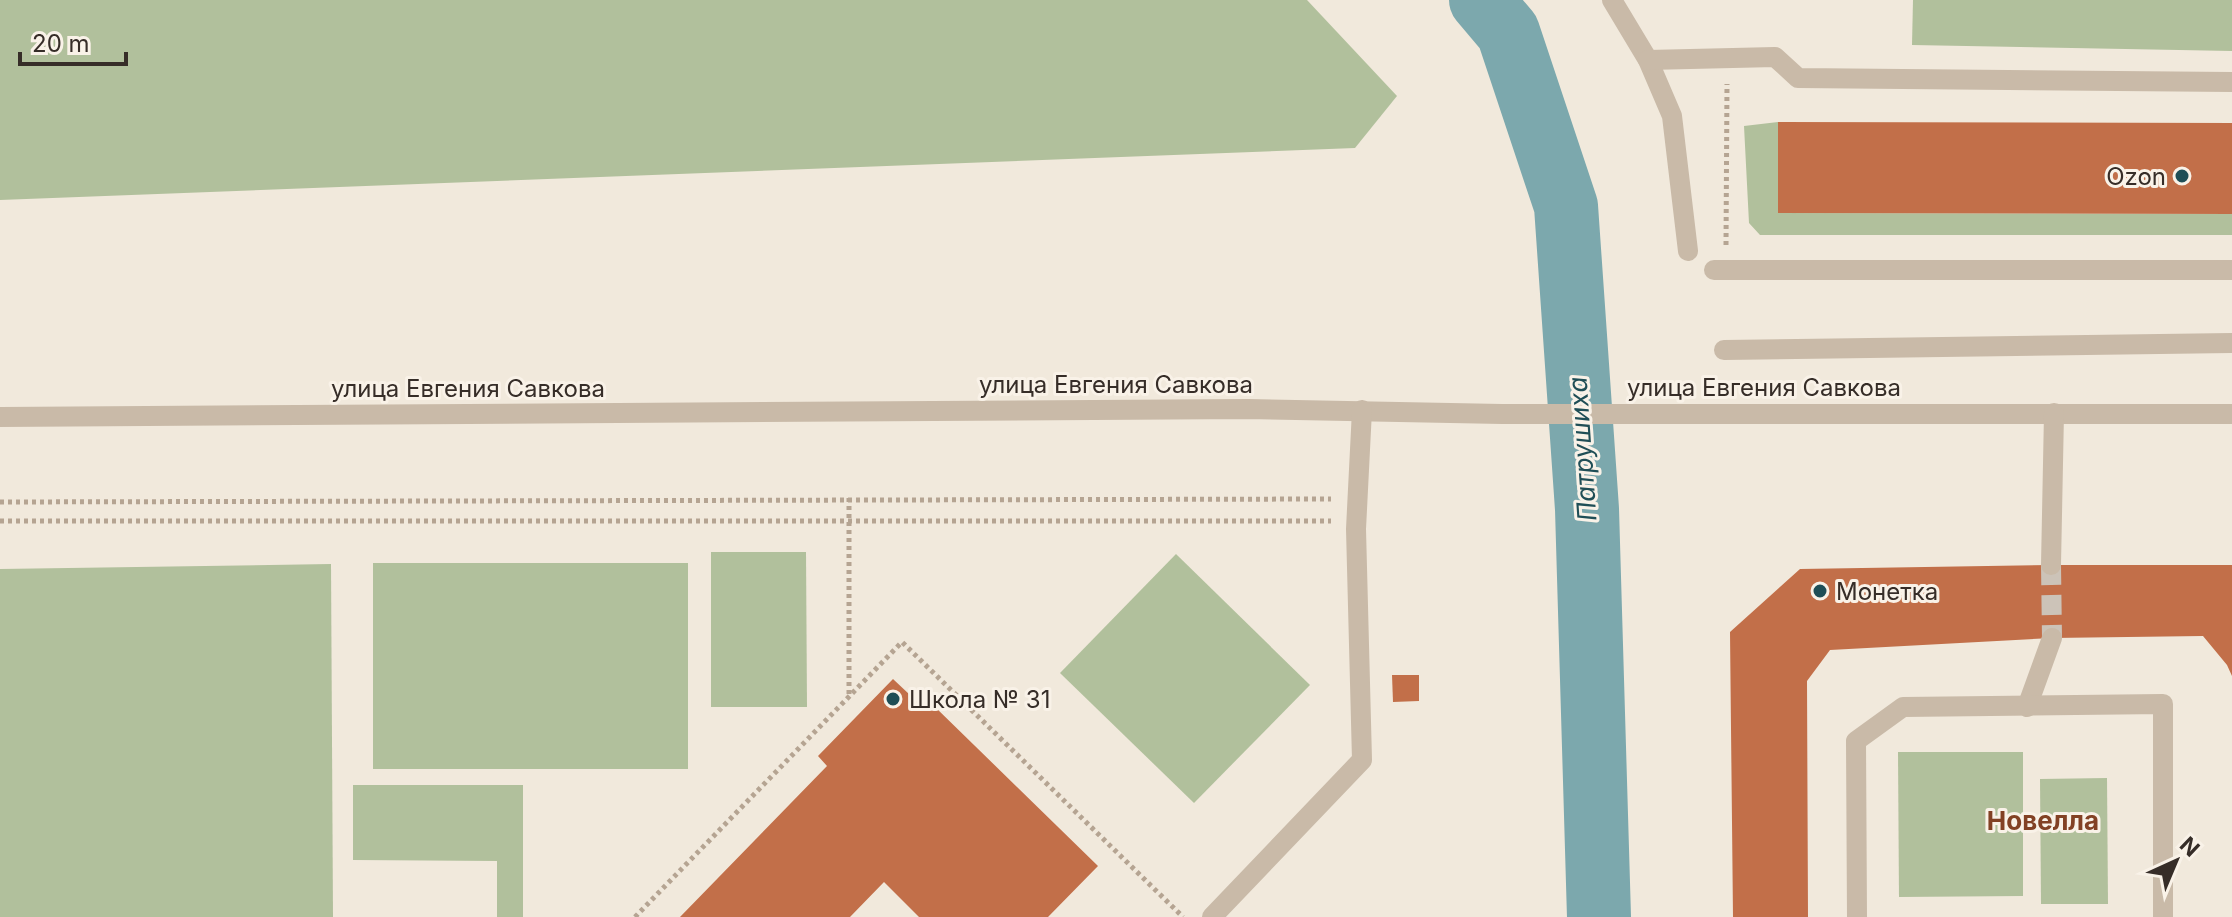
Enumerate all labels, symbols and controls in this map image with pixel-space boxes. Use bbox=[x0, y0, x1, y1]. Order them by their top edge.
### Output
scale bar bbox=[20, 16, 126, 66]
text: 20 m bbox=[32, 29, 90, 58]
place label: Ozon bbox=[2106, 162, 2166, 191]
marker: Ozon bbox=[2173, 167, 2191, 185]
street label: улица Евгения Савкова bbox=[979, 370, 1253, 399]
street label: улица Евгения Савкова bbox=[1627, 373, 1901, 402]
street label: улица Евгения Савкова bbox=[331, 374, 605, 403]
water label: Патрушиха bbox=[1561, 376, 1603, 522]
place label: Монетка bbox=[1836, 577, 1938, 606]
marker: Монетка bbox=[1811, 582, 1829, 600]
place label: Школа № 31 bbox=[909, 685, 1050, 714]
marker: Школа № 31 bbox=[884, 690, 902, 708]
district label: Новелла bbox=[1987, 805, 2099, 836]
north arrow bbox=[2136, 821, 2216, 901]
text: N bbox=[2175, 831, 2205, 862]

